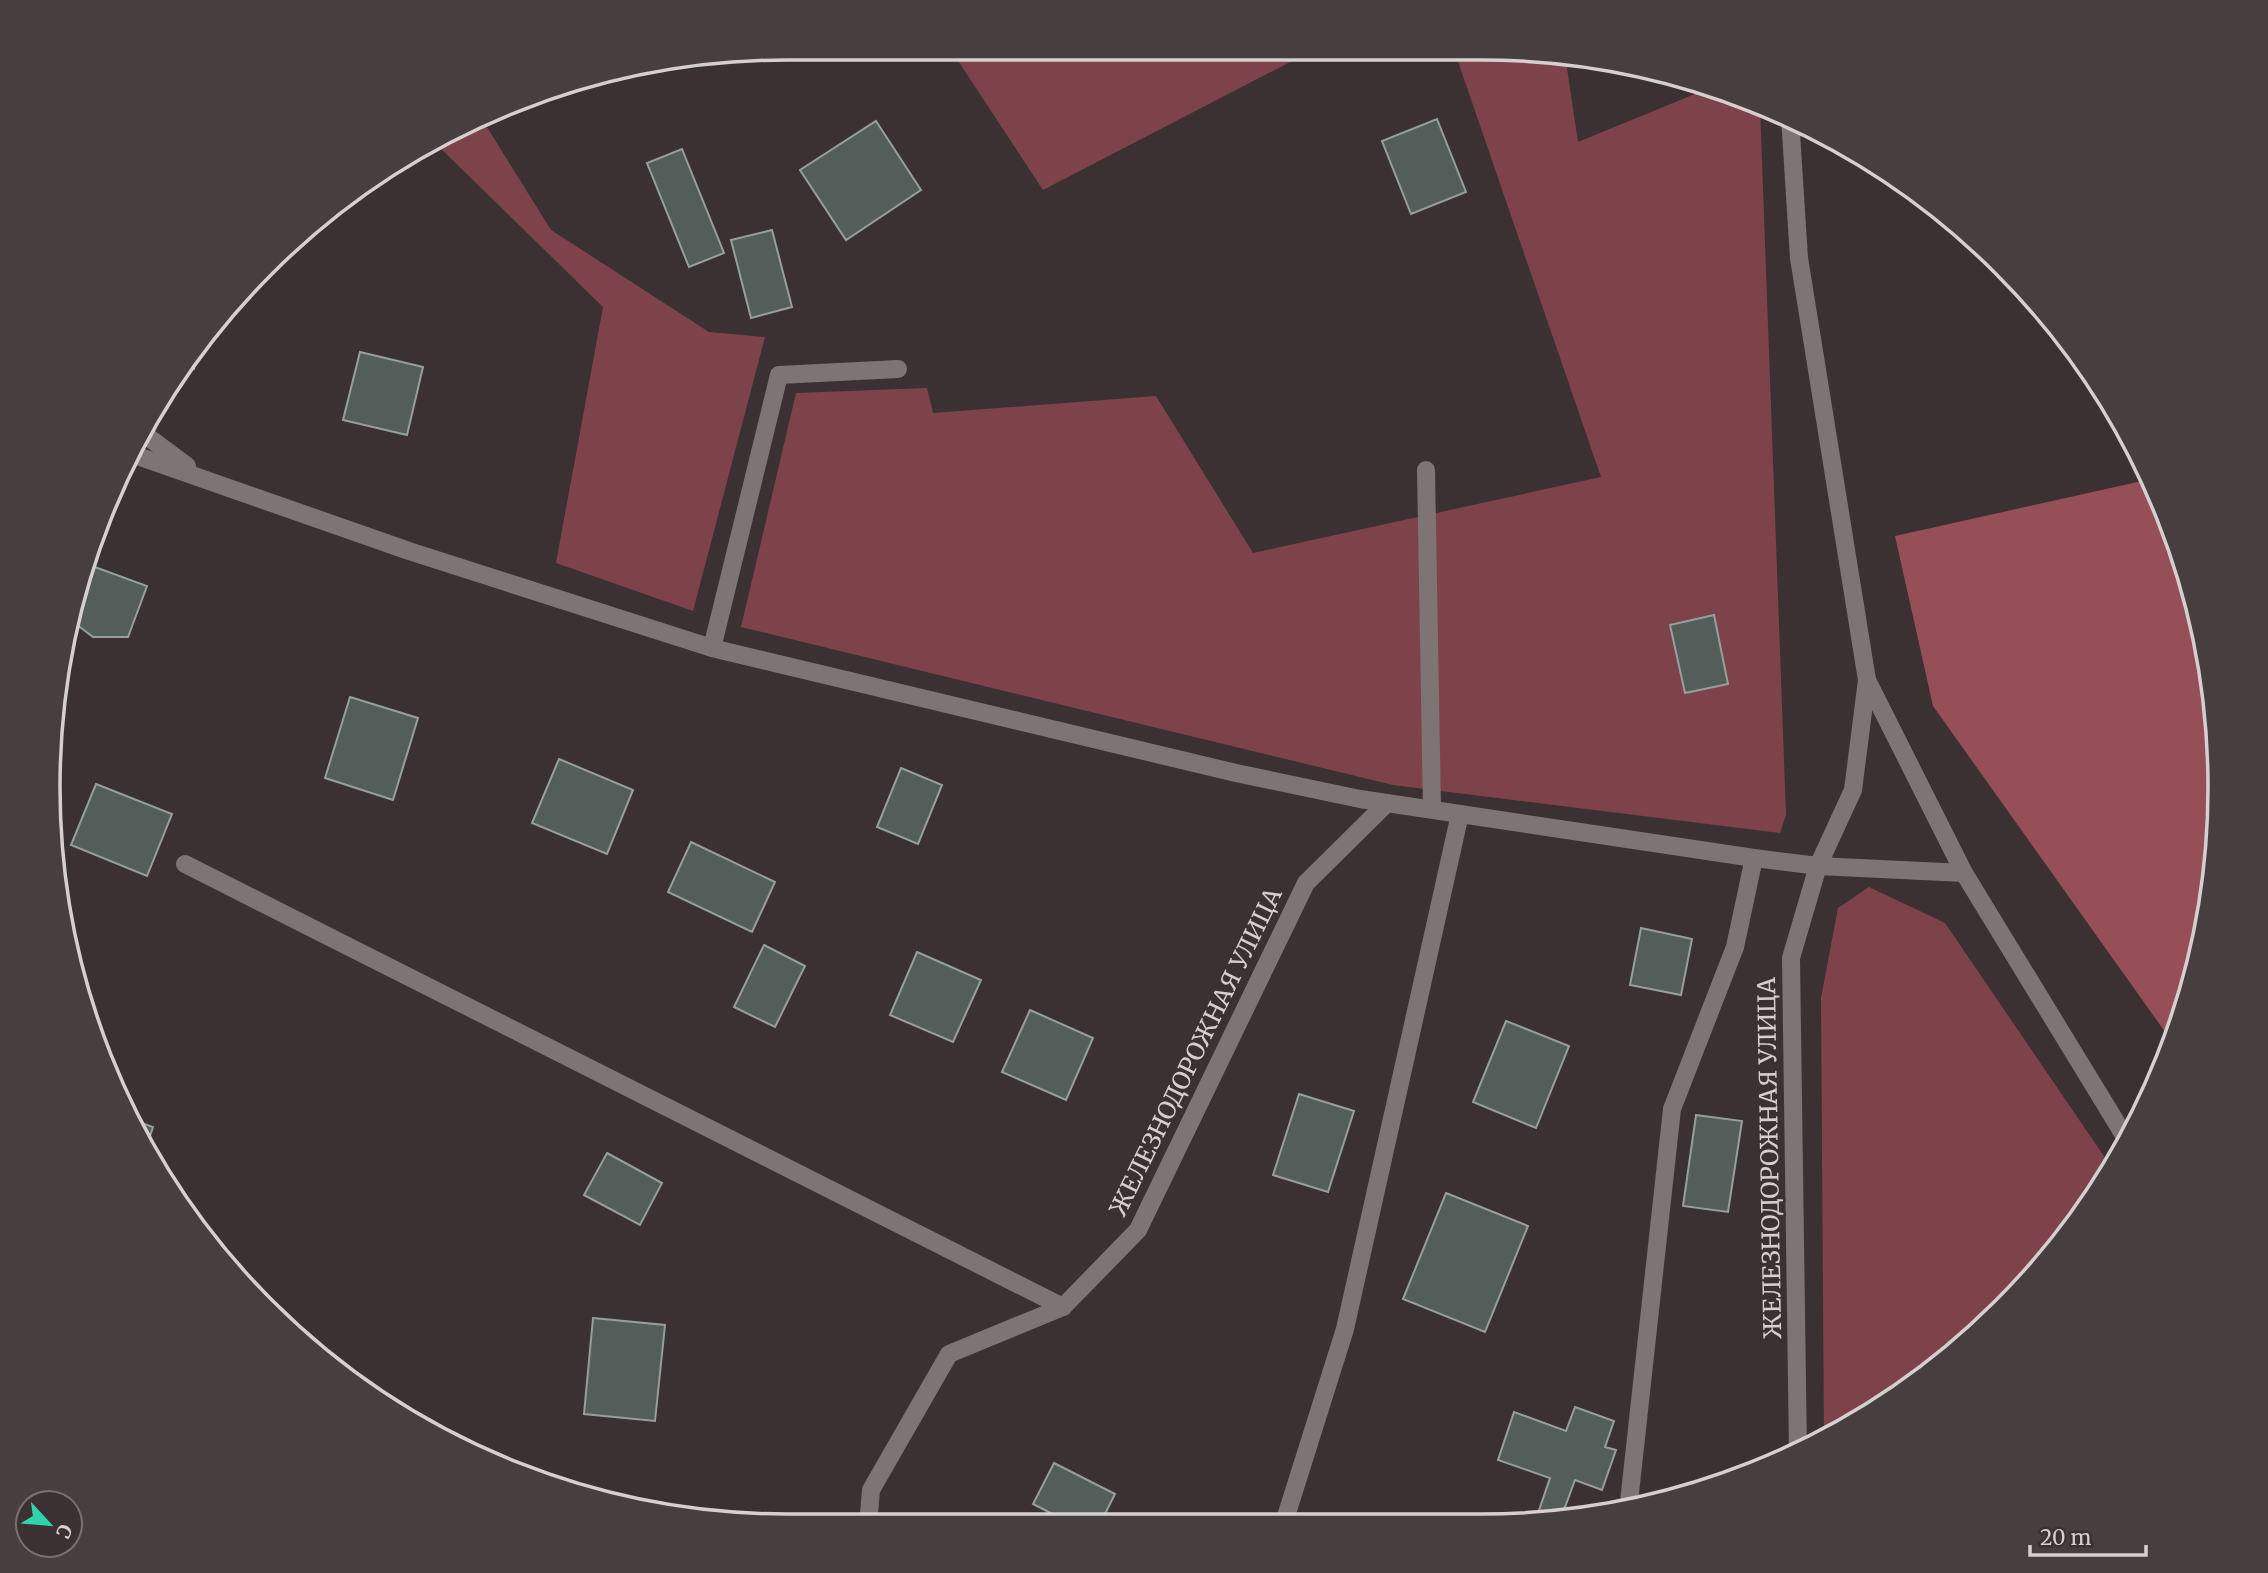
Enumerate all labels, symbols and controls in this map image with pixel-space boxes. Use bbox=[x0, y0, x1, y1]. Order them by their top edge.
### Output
street label: ЖЕЛЕЗНОДОРОЖНАЯ УЛИЦА bbox=[1102, 882, 1289, 1221]
street label: ЖЕЛЕЗНОДОРОЖНАЯ УЛИЦА bbox=[1751, 976, 1788, 1339]
north arrow bbox=[14, 1489, 84, 1559]
scale bar bbox=[2030, 1514, 2146, 1558]
text: С bbox=[51, 1521, 78, 1542]
text: 20 m bbox=[2040, 1524, 2092, 1551]

